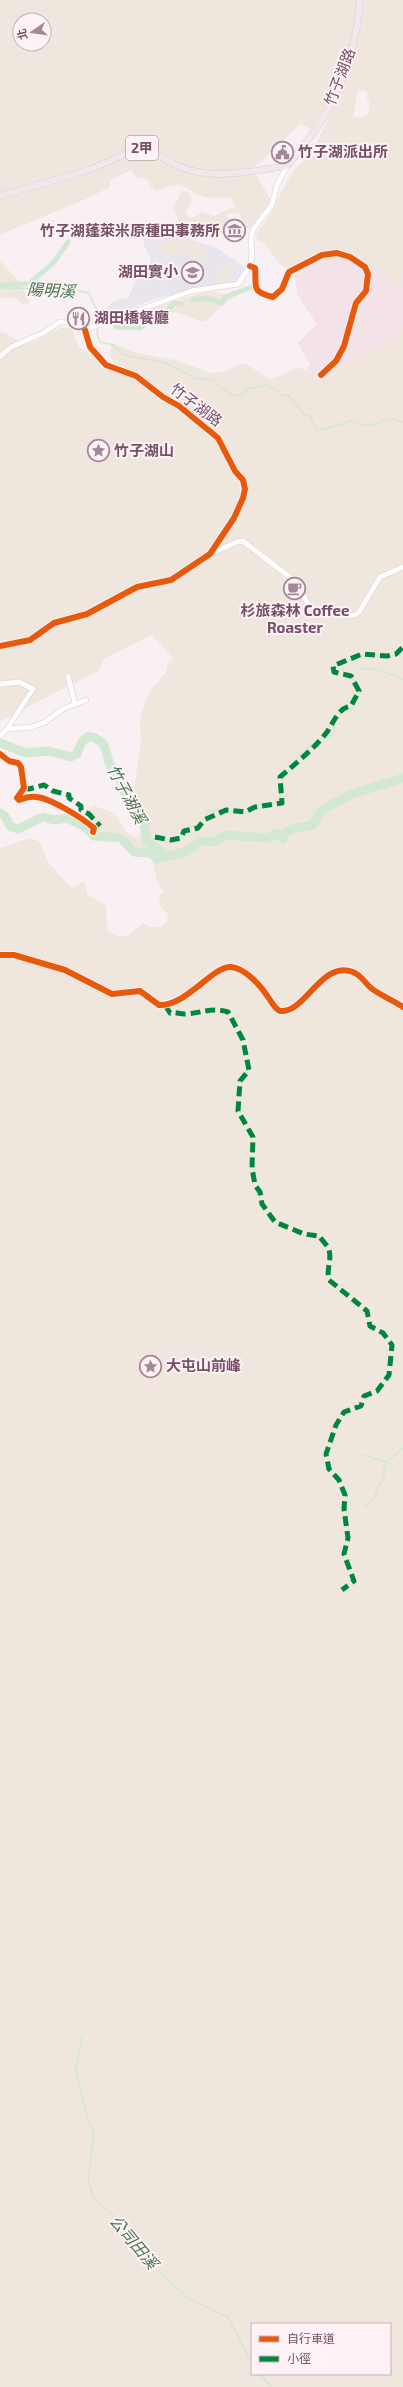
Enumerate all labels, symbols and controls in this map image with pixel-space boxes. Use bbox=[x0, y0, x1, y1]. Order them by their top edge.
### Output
north arrow bbox=[12, 12, 52, 52]
text: 北 bbox=[14, 28, 29, 41]
street label: 竹子湖路 bbox=[320, 45, 358, 108]
road number: 2甲 bbox=[126, 136, 158, 160]
public building icon: 竹子湖派出所 bbox=[270, 139, 296, 165]
place label: 竹子湖派出所 bbox=[298, 142, 388, 160]
museum icon: 竹子湖蓬萊米原種田事務所 bbox=[222, 218, 248, 244]
place label: 竹子湖蓬萊米原種田事務所 bbox=[40, 221, 220, 239]
school or university icon: 湖田實小 bbox=[180, 259, 206, 285]
place label: 湖田實小 bbox=[118, 262, 179, 280]
water label: 陽明溪 bbox=[27, 279, 77, 300]
restaurant icon: 湖田橋餐廳 bbox=[66, 305, 92, 331]
place label: 湖田橋餐廳 bbox=[94, 308, 169, 326]
street label: 竹子湖路 bbox=[167, 379, 226, 429]
place icon: 竹子湖山 bbox=[85, 438, 111, 464]
place label: 竹子湖山 bbox=[114, 441, 174, 459]
cafe icon: 杉旅森林 Coffee Roaster bbox=[282, 575, 308, 601]
place label: 杉旅森林 Coffee Roaster bbox=[240, 601, 350, 636]
water label: 竹子湖溪 bbox=[104, 761, 152, 828]
place icon: 大屯山前峰 bbox=[138, 1353, 164, 1379]
place label: 大屯山前峰 bbox=[166, 1356, 241, 1374]
water label: 公司田溪 bbox=[107, 2211, 164, 2274]
legend bbox=[251, 2323, 391, 2375]
text: 自行車道 bbox=[287, 2331, 335, 2345]
text: 小徑 bbox=[287, 2351, 311, 2365]

